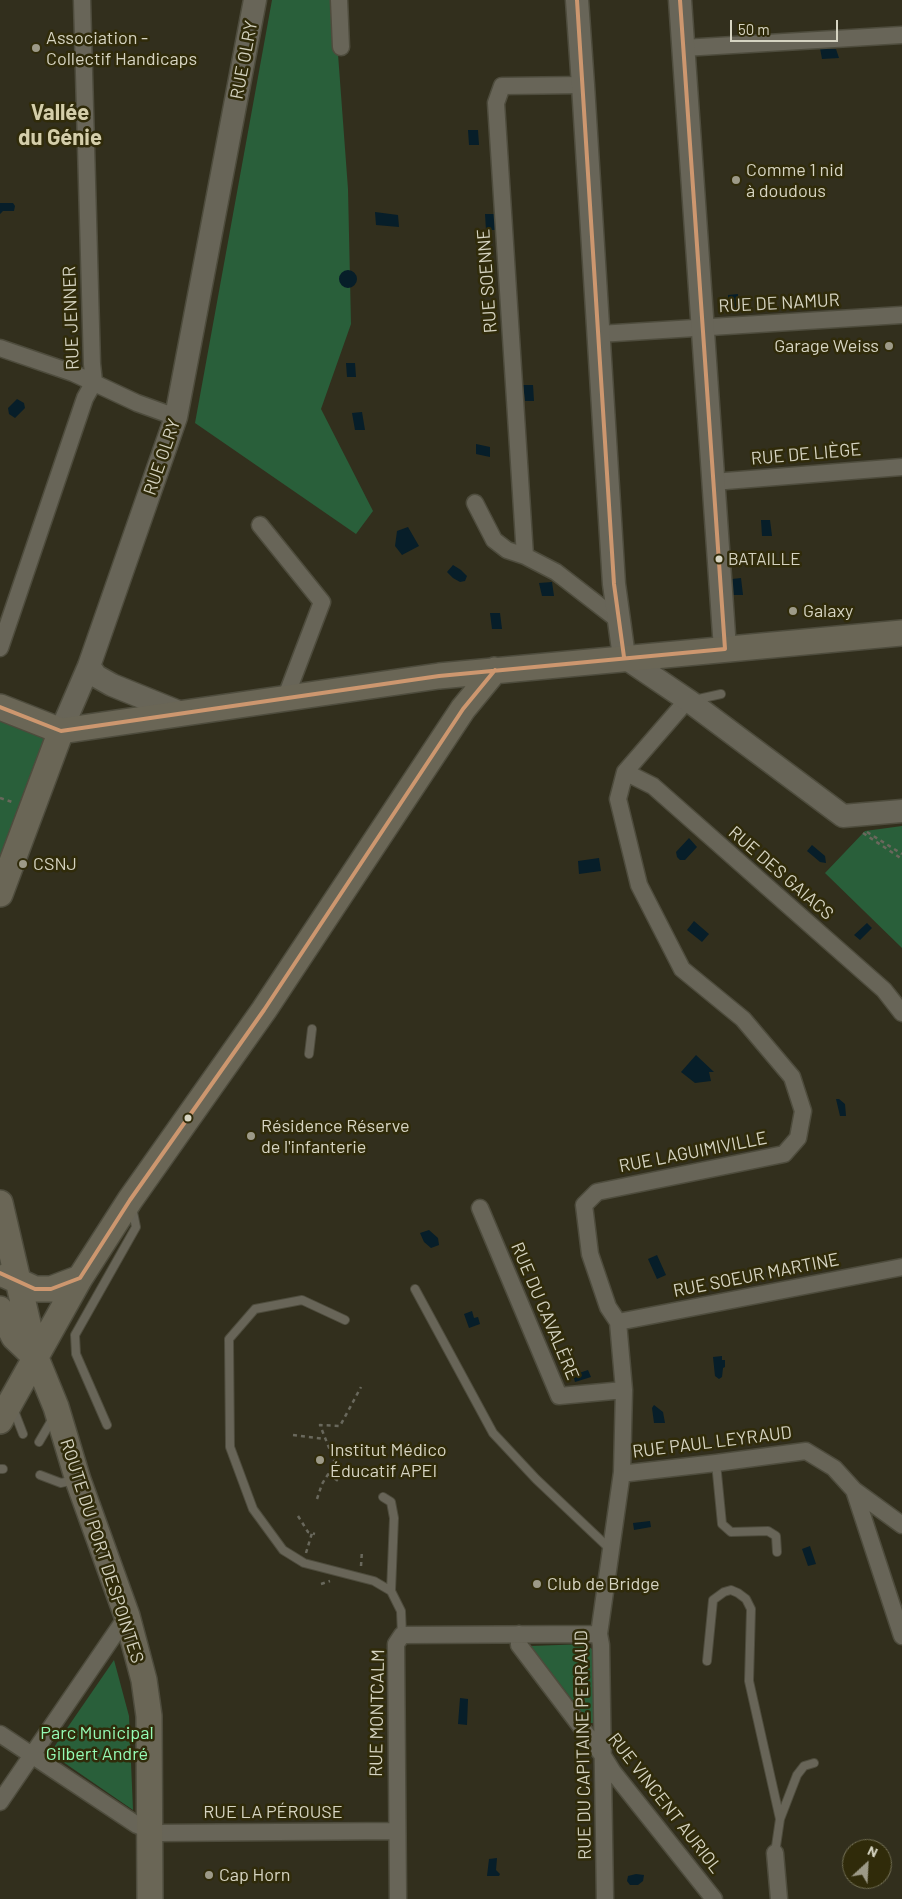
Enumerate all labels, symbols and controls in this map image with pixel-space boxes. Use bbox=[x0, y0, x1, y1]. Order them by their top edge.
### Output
scale bar bbox=[732, 10, 840, 42]
street label: RUE OLRY bbox=[226, 19, 262, 101]
text: 50 m bbox=[738, 20, 770, 38]
place label: Association - Collectif Handicaps bbox=[46, 27, 197, 70]
marker: Association - Collectif Handicaps bbox=[30, 42, 42, 54]
district label: Vallée du Génie bbox=[18, 100, 102, 152]
place label: Comme 1 nid à doudous bbox=[746, 159, 844, 202]
marker: Comme 1 nid à doudous bbox=[730, 174, 742, 186]
street label: RUE SOENNE bbox=[473, 228, 501, 334]
street label: RUE JENNER bbox=[58, 266, 84, 370]
street label: RUE DE NAMUR bbox=[718, 289, 840, 317]
place label: Garage Weiss bbox=[774, 335, 879, 357]
marker: Garage Weiss bbox=[883, 340, 895, 352]
street label: RUE OLRY bbox=[139, 416, 185, 498]
street label: RUE DE LIÈGE bbox=[750, 438, 862, 470]
place label: BATAILLE bbox=[728, 549, 801, 569]
marker: BATAILLE bbox=[714, 554, 724, 564]
place label: Galaxy bbox=[803, 600, 853, 622]
marker: Galaxy bbox=[787, 605, 799, 617]
street label: RUE DES GAIACS bbox=[724, 822, 838, 924]
place label: CSNJ bbox=[33, 853, 77, 875]
marker: CSNJ bbox=[17, 858, 29, 870]
unlabelled marker bbox=[183, 1113, 193, 1123]
place label: Résidence Réserve de l'infanterie bbox=[261, 1115, 410, 1158]
street label: RUE LAGUIMIVILLE bbox=[617, 1127, 769, 1177]
marker: Résidence Réserve de l'infanterie bbox=[245, 1130, 257, 1142]
street label: RUE DU CAVALÈRE bbox=[506, 1239, 584, 1383]
street label: RUE SOEUR MARTINE bbox=[671, 1248, 841, 1302]
street label: RUE PAUL LEYRAUD bbox=[631, 1422, 793, 1462]
street label: ROUTE DU PORT DESPOINTES bbox=[55, 1436, 149, 1666]
place label: Institut Médico Éducatif APEI bbox=[330, 1439, 446, 1482]
marker: Institut Médico Éducatif APEI bbox=[314, 1454, 326, 1466]
place label: Club de Bridge bbox=[547, 1573, 660, 1595]
marker: Club de Bridge bbox=[531, 1578, 543, 1590]
street label: RUE DU CAPITAINE PERRAUD bbox=[570, 1630, 596, 1860]
street label: RUE MONTCALM bbox=[365, 1649, 389, 1777]
park label: Parc Municipal Gilbert André bbox=[40, 1722, 154, 1765]
street label: RUE VINCENT AURIOL bbox=[604, 1729, 726, 1877]
street label: RUE LA PÉROUSE bbox=[203, 1801, 343, 1823]
north arrow bbox=[842, 1839, 892, 1889]
text: N bbox=[865, 1841, 881, 1861]
place label: Cap Horn bbox=[219, 1864, 290, 1886]
marker: Cap Horn bbox=[203, 1869, 215, 1881]

